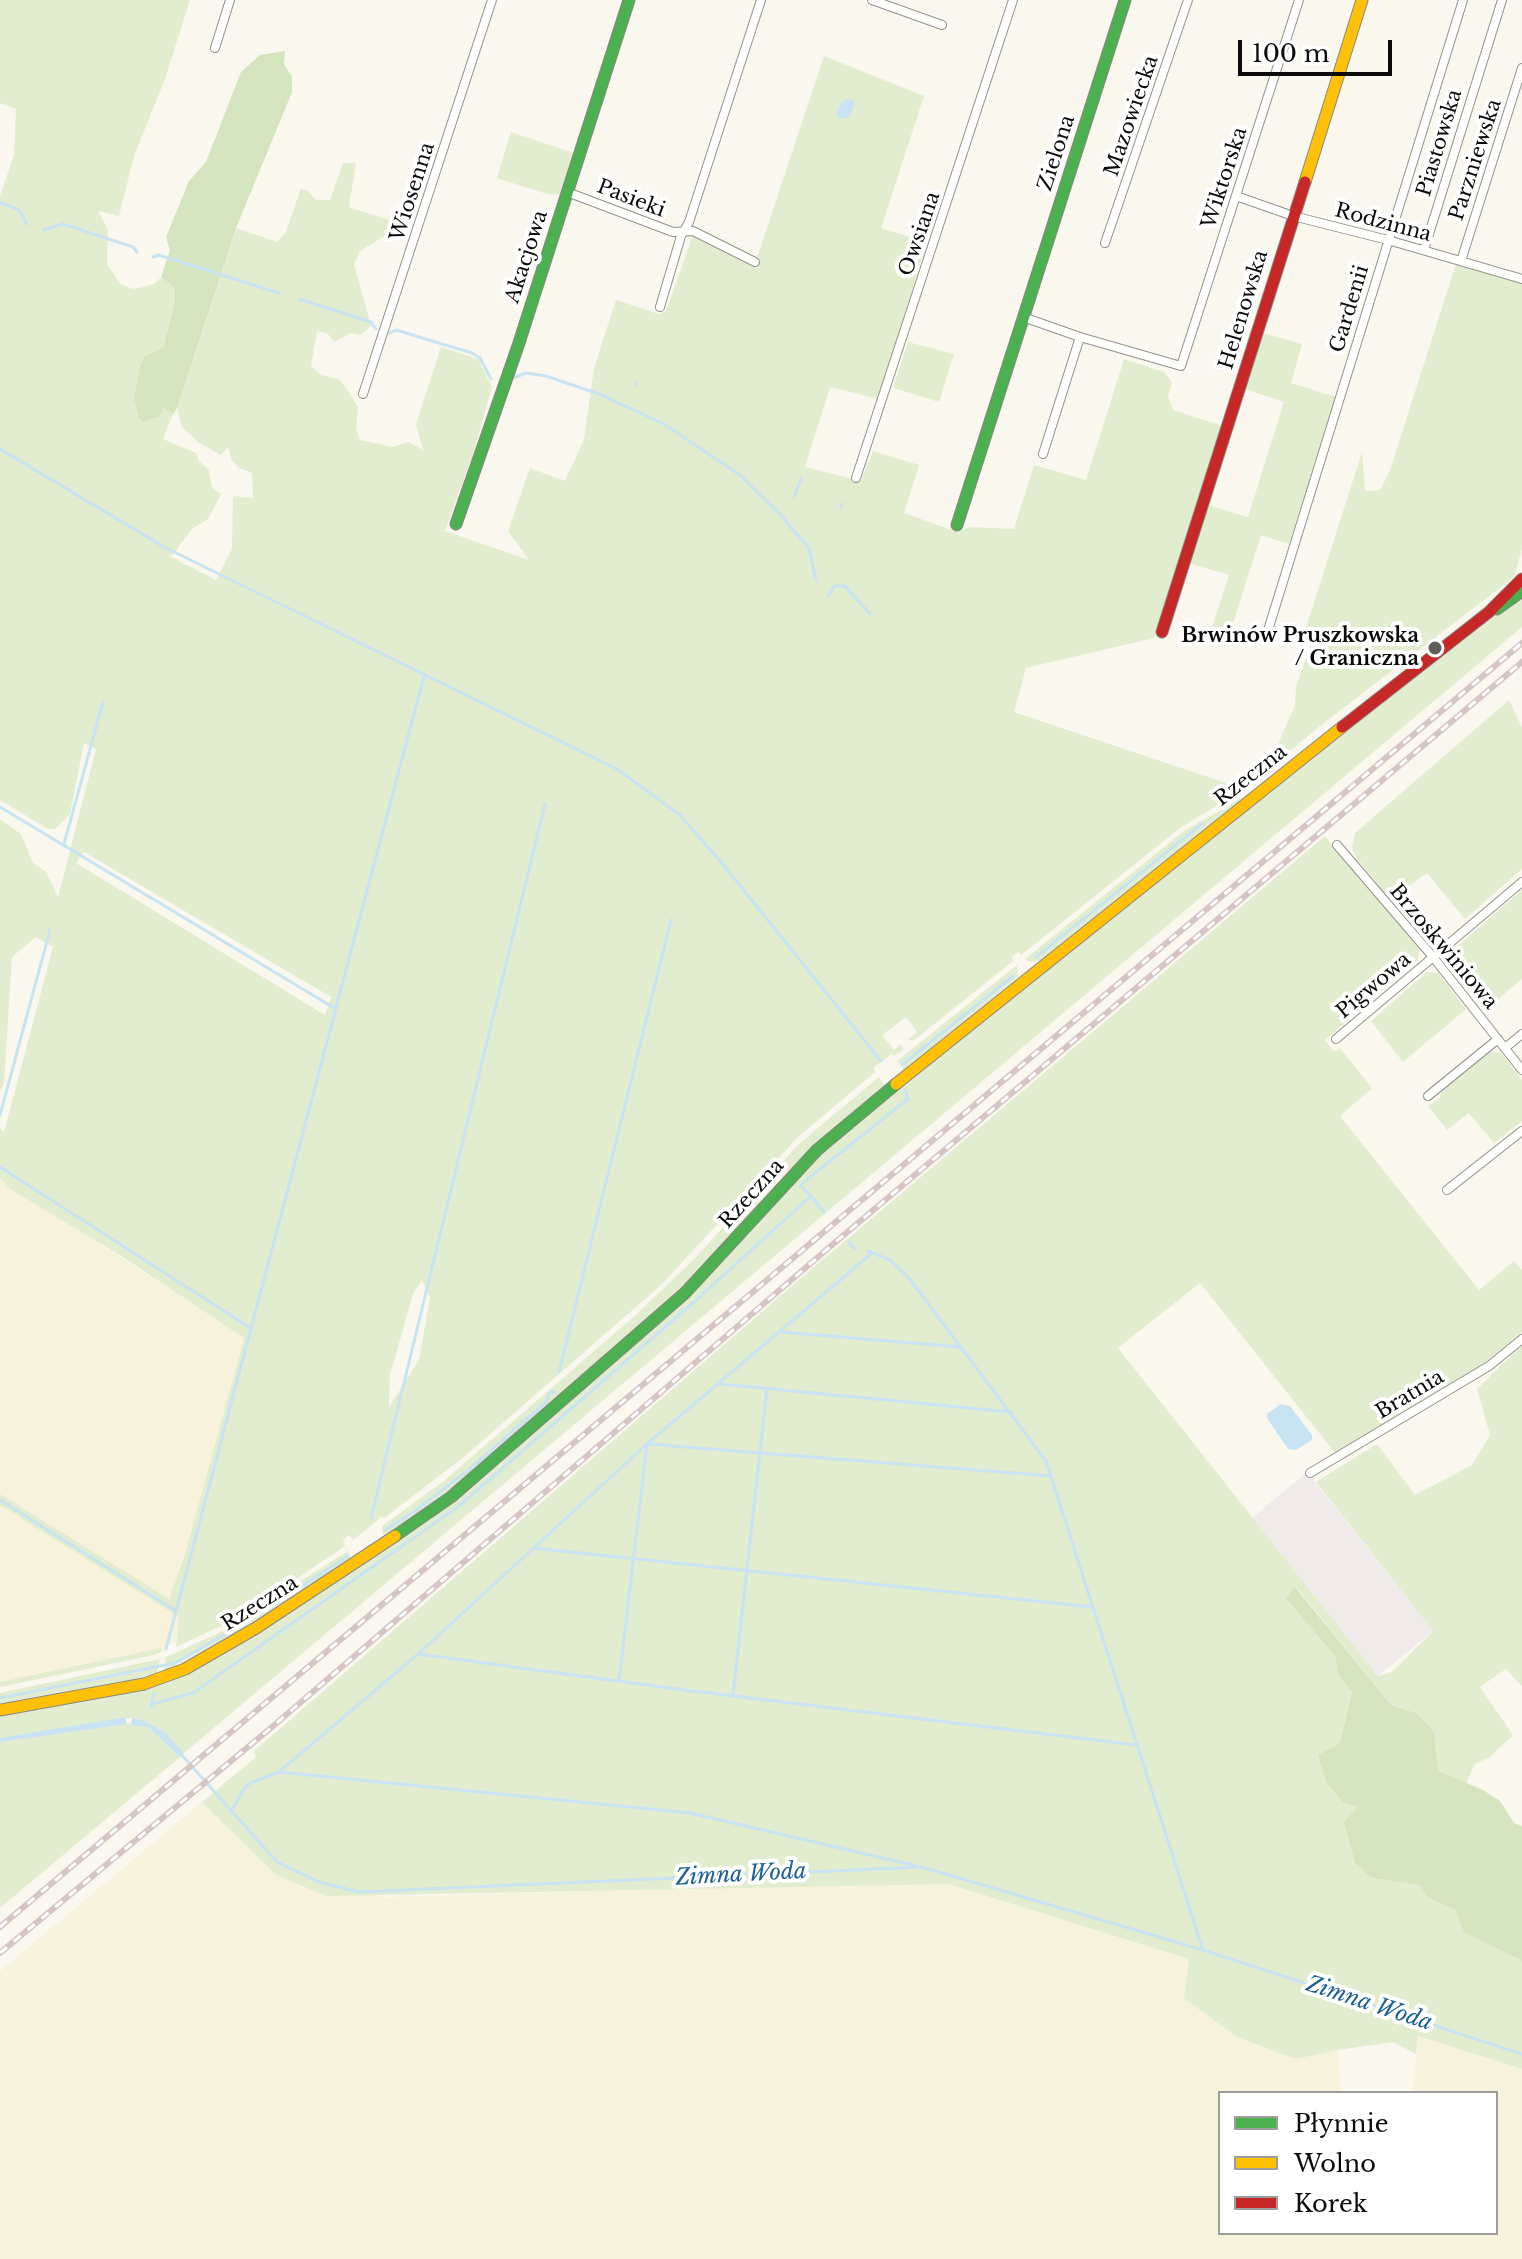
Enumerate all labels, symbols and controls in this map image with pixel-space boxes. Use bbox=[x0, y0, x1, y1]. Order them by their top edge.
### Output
scale bar bbox=[1242, 24, 1396, 74]
text: 100 m bbox=[1252, 39, 1330, 68]
street label: Mazowiecka bbox=[1100, 52, 1164, 180]
street label: Piastowska bbox=[1412, 87, 1468, 199]
street label: Parzniewska bbox=[1445, 96, 1507, 224]
street label: Zielona bbox=[1034, 112, 1080, 194]
street label: Wiktorska bbox=[1197, 124, 1253, 232]
street label: Wiosenna bbox=[386, 140, 440, 244]
street label: Pasieki bbox=[594, 175, 668, 223]
street label: Owsiana bbox=[894, 189, 946, 279]
street label: Rodzinna bbox=[1332, 199, 1434, 247]
street label: Akacjowa bbox=[501, 208, 553, 306]
street label: Helenowska bbox=[1215, 248, 1273, 372]
street label: Gardenii bbox=[1325, 262, 1375, 356]
place label: Brwinów Pruszkowska / Graniczna bbox=[1181, 624, 1419, 671]
marker: Brwinów Pruszkowska / Graniczna bbox=[1426, 639, 1444, 657]
street label: Rzeczna bbox=[1210, 740, 1292, 812]
street label: Brzoskwiniowa bbox=[1384, 880, 1502, 1014]
street label: Pigwowa bbox=[1332, 948, 1416, 1024]
street label: Rzeczna bbox=[715, 1154, 789, 1234]
street label: Bratnia bbox=[1372, 1365, 1448, 1425]
street label: Rzeczna bbox=[218, 1571, 302, 1637]
water label: Zimna Woda bbox=[675, 1858, 807, 1892]
water label: Zimna Woda bbox=[1303, 1971, 1435, 2037]
legend bbox=[1218, 2091, 1498, 2235]
text: Płynnie bbox=[1294, 2109, 1389, 2138]
text: Wolno bbox=[1294, 2149, 1376, 2178]
text: Korek bbox=[1294, 2189, 1367, 2218]

